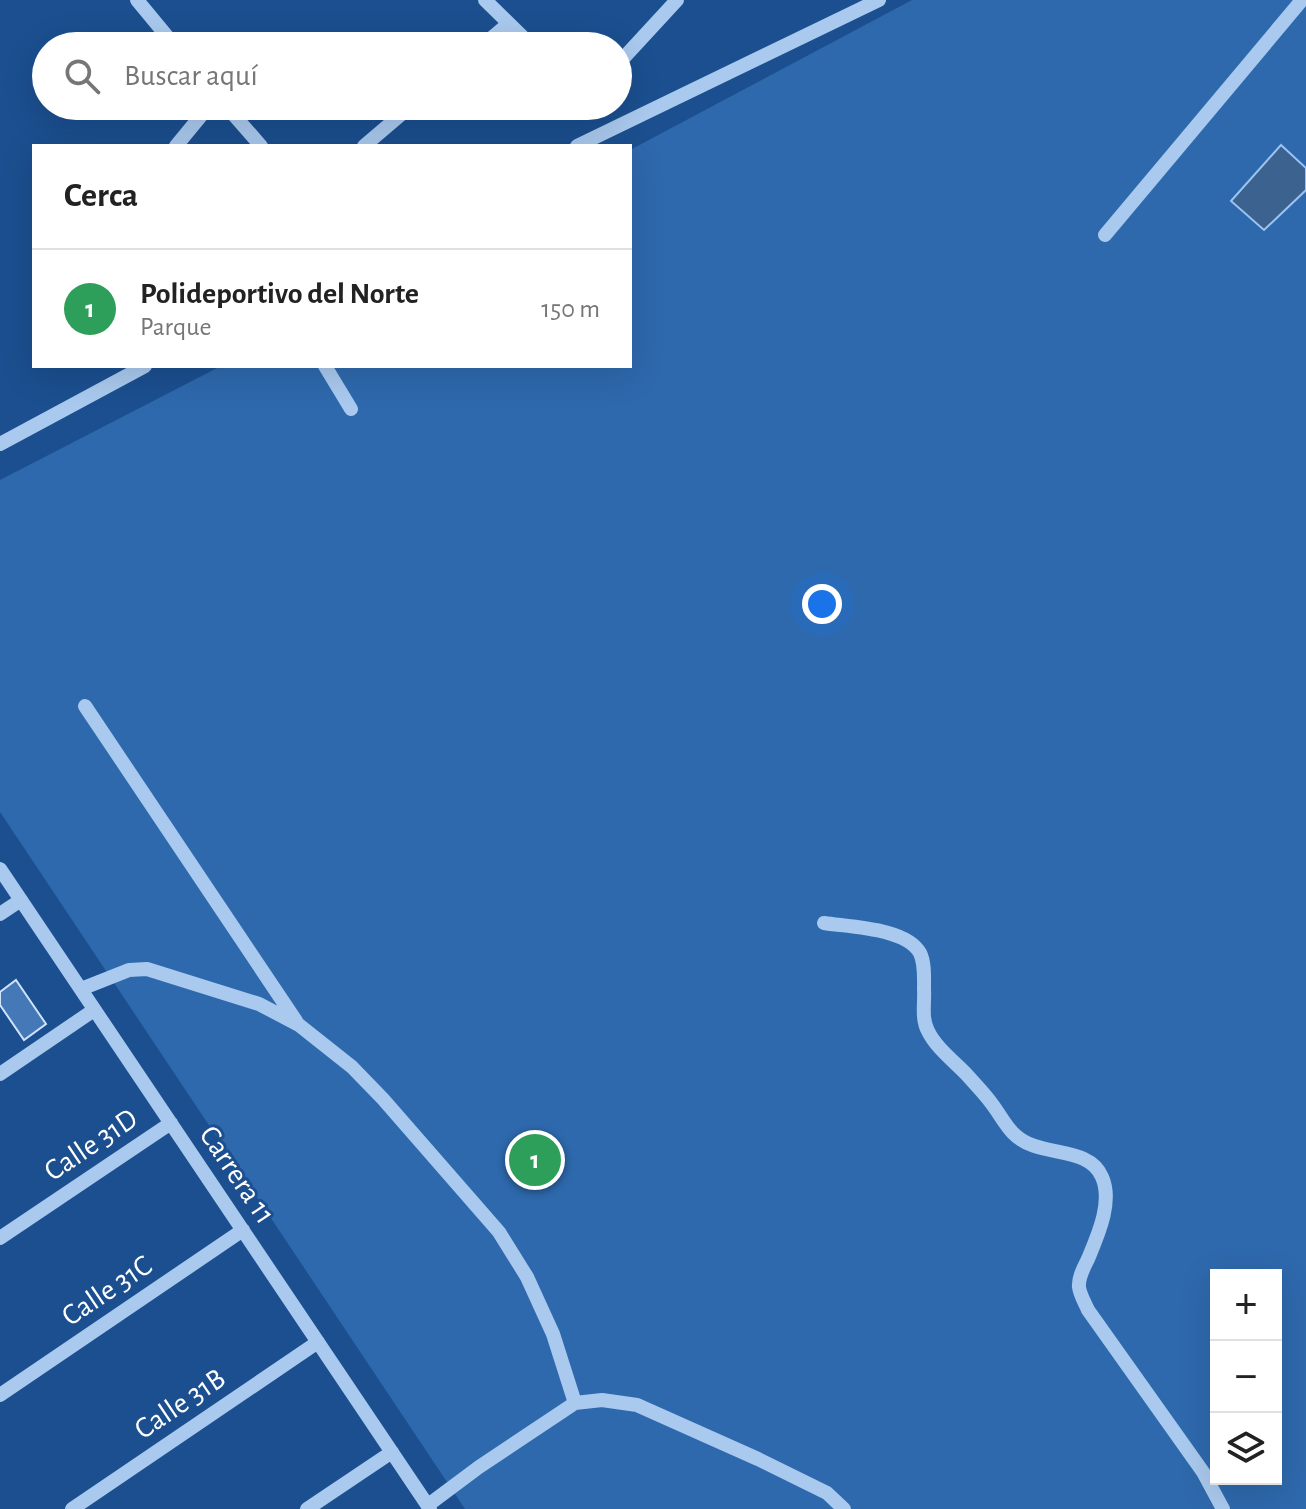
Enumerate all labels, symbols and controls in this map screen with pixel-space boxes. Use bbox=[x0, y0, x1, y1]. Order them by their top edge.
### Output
search box bbox=[32, 32, 632, 120]
icon: search bbox=[60, 54, 104, 98]
text: Buscar aquí bbox=[124, 61, 258, 91]
text: Cerca bbox=[64, 179, 138, 213]
text: Polideportivo del Norte bbox=[140, 279, 419, 309]
text: 1 bbox=[85, 296, 95, 322]
text: 150 m bbox=[541, 296, 600, 322]
text: Parque bbox=[140, 314, 211, 340]
your location bbox=[802, 584, 842, 624]
street label: Calle 31D bbox=[39, 1103, 143, 1187]
street label: Carrera 11 bbox=[193, 1121, 281, 1229]
pin: 1 bbox=[509, 1130, 561, 1190]
street label: Calle 31C bbox=[57, 1250, 157, 1332]
map controls bbox=[1210, 1269, 1282, 1485]
button: + bbox=[1210, 1269, 1282, 1341]
button: − bbox=[1210, 1341, 1282, 1413]
street label: Calle 31B bbox=[129, 1363, 231, 1445]
button: layers bbox=[1210, 1413, 1282, 1485]

